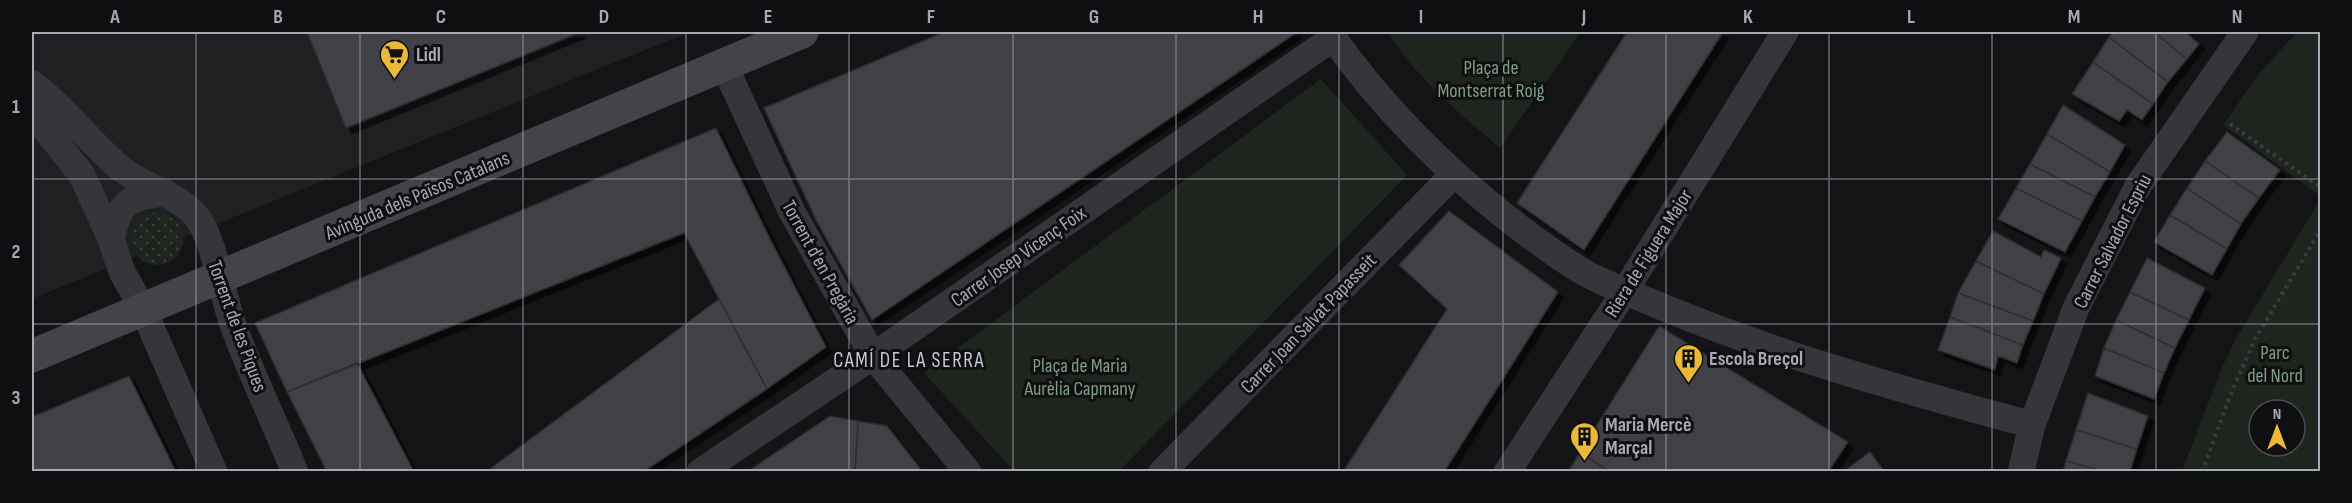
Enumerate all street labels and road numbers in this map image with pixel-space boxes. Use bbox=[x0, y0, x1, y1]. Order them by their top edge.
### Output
street label: Avinguda dels Països Catalans bbox=[321, 146, 513, 246]
street label: Carrer Salvador Espriu bbox=[2069, 170, 2157, 313]
street label: Riera de Figuera Major bbox=[1600, 185, 1698, 322]
street label: Torrent d'en Pregària bbox=[776, 196, 864, 329]
street label: Carrer Josep Vicenç Foix bbox=[946, 201, 1091, 312]
street label: Carrer Joan Salvat Papasseit bbox=[1236, 249, 1382, 399]
street label: Torrent de les Piques bbox=[202, 257, 272, 395]

